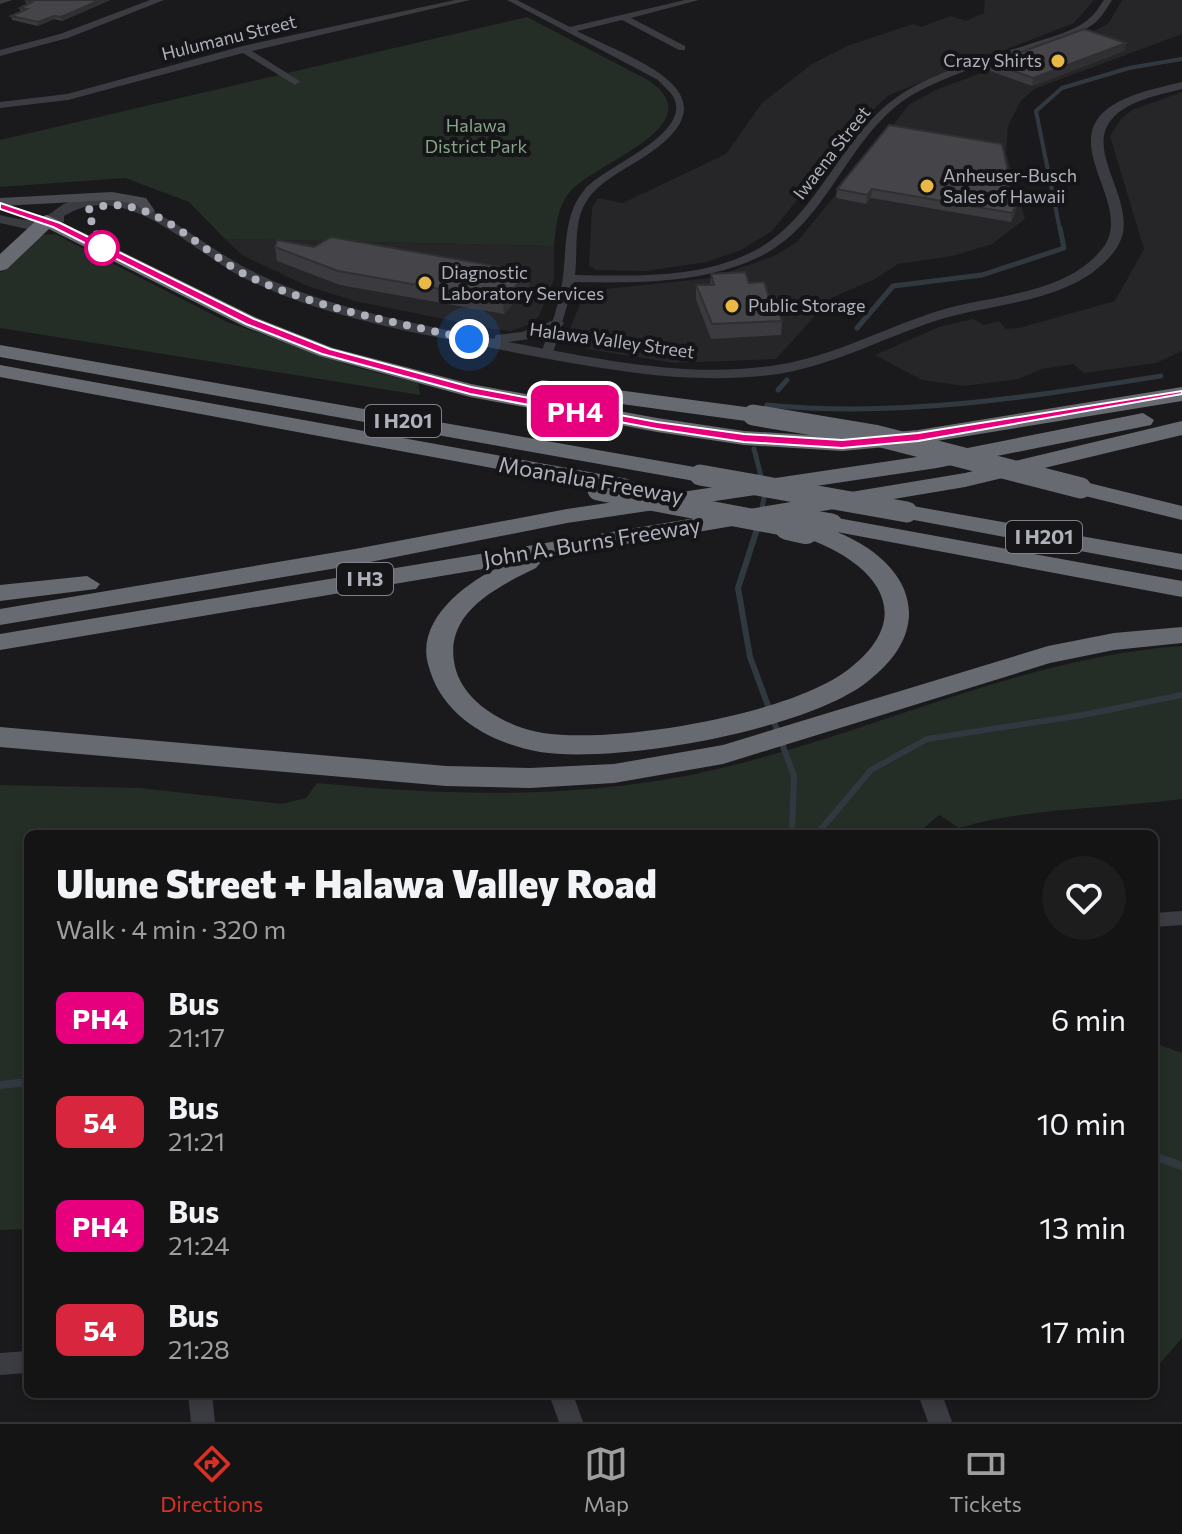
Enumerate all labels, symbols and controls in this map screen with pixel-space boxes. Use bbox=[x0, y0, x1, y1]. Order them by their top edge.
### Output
street label: Hulumanu Street bbox=[159, 10, 298, 64]
place label: Crazy Shirts bbox=[943, 49, 1042, 71]
marker: Crazy Shirts bbox=[1049, 52, 1067, 70]
street label: Iwaena Street bbox=[788, 101, 874, 203]
park label: Halawa District Park bbox=[425, 114, 528, 157]
place label: Anheuser-Busch Sales of Hawaii bbox=[943, 164, 1077, 207]
marker: Anheuser-Busch Sales of Hawaii bbox=[918, 177, 936, 195]
unlabelled marker bbox=[85, 231, 119, 265]
place label: Diagnostic Laboratory Services bbox=[441, 261, 604, 304]
marker: Diagnostic Laboratory Services bbox=[416, 274, 434, 292]
place label: Public Storage bbox=[748, 294, 865, 316]
marker: Public Storage bbox=[723, 297, 741, 315]
street label: Halawa Valley Street bbox=[528, 318, 696, 362]
your location bbox=[449, 319, 489, 359]
line badge: PH4 bbox=[529, 385, 621, 437]
text: PH4 bbox=[547, 394, 603, 428]
road number: I H201 bbox=[365, 405, 441, 437]
street label: Moanalua Freeway bbox=[497, 450, 686, 509]
street label: John A. Burns Freeway bbox=[481, 511, 702, 572]
road number: I H201 bbox=[1006, 521, 1082, 553]
road number: I H3 bbox=[337, 563, 393, 595]
button: heart bbox=[1042, 856, 1126, 940]
text: Ulune Street + Halawa Valley Road bbox=[56, 859, 657, 906]
text: Walk · 4 min · 320 m bbox=[56, 913, 286, 944]
text: Bus bbox=[168, 984, 219, 1021]
text: 6 min bbox=[1051, 1000, 1126, 1037]
text: PH4 bbox=[72, 1001, 128, 1035]
text: 21:17 bbox=[168, 1021, 225, 1052]
text: Bus bbox=[168, 1088, 219, 1125]
text: 10 min bbox=[1037, 1104, 1126, 1141]
text: 54 bbox=[83, 1105, 117, 1139]
text: 21:21 bbox=[168, 1125, 225, 1156]
text: Bus bbox=[168, 1192, 219, 1229]
text: 13 min bbox=[1039, 1208, 1126, 1245]
text: PH4 bbox=[72, 1209, 128, 1243]
text: 21:24 bbox=[168, 1229, 230, 1260]
text: Bus bbox=[168, 1296, 219, 1333]
text: 17 min bbox=[1041, 1312, 1126, 1349]
text: 54 bbox=[83, 1313, 117, 1347]
text: 21:28 bbox=[168, 1333, 230, 1364]
tab: Directions bbox=[160, 1442, 263, 1517]
tab: Map bbox=[584, 1442, 629, 1517]
tab: Tickets bbox=[949, 1442, 1022, 1517]

